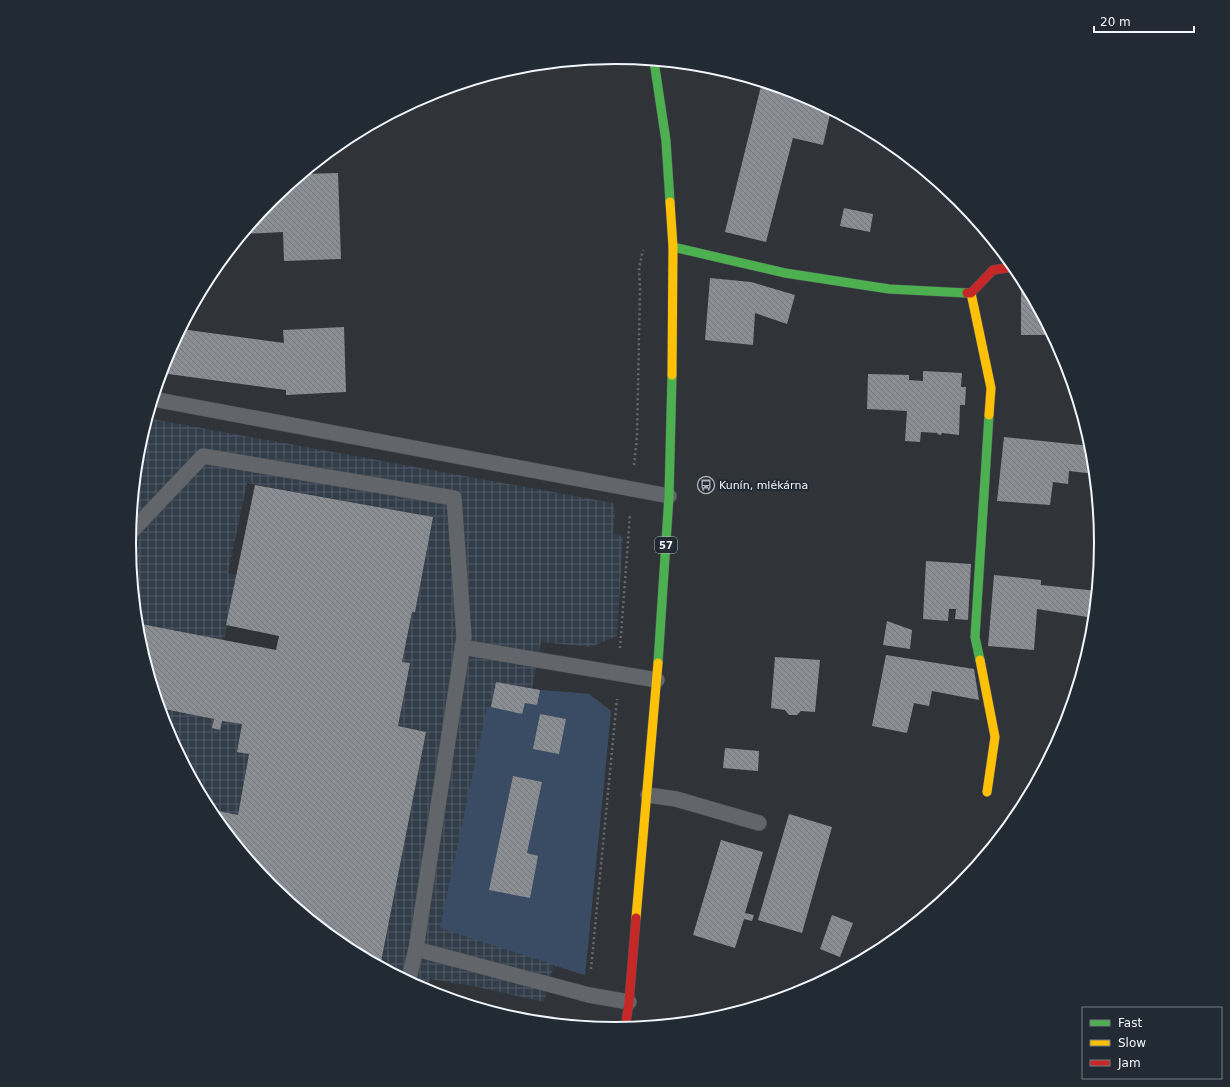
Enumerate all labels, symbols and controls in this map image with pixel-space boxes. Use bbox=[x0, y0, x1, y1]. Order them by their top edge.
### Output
scale bar bbox=[1094, 8, 1194, 34]
text: 20 m bbox=[1100, 15, 1131, 29]
bus stop icon: Kunín, mlékárna bbox=[696, 475, 716, 495]
place label: Kunín, mlékárna bbox=[719, 479, 808, 492]
road number: 57 bbox=[655, 537, 677, 553]
legend bbox=[1082, 1007, 1222, 1079]
text: Fast bbox=[1118, 1016, 1142, 1030]
text: Slow bbox=[1118, 1036, 1146, 1050]
text: Jam bbox=[1117, 1056, 1141, 1070]

